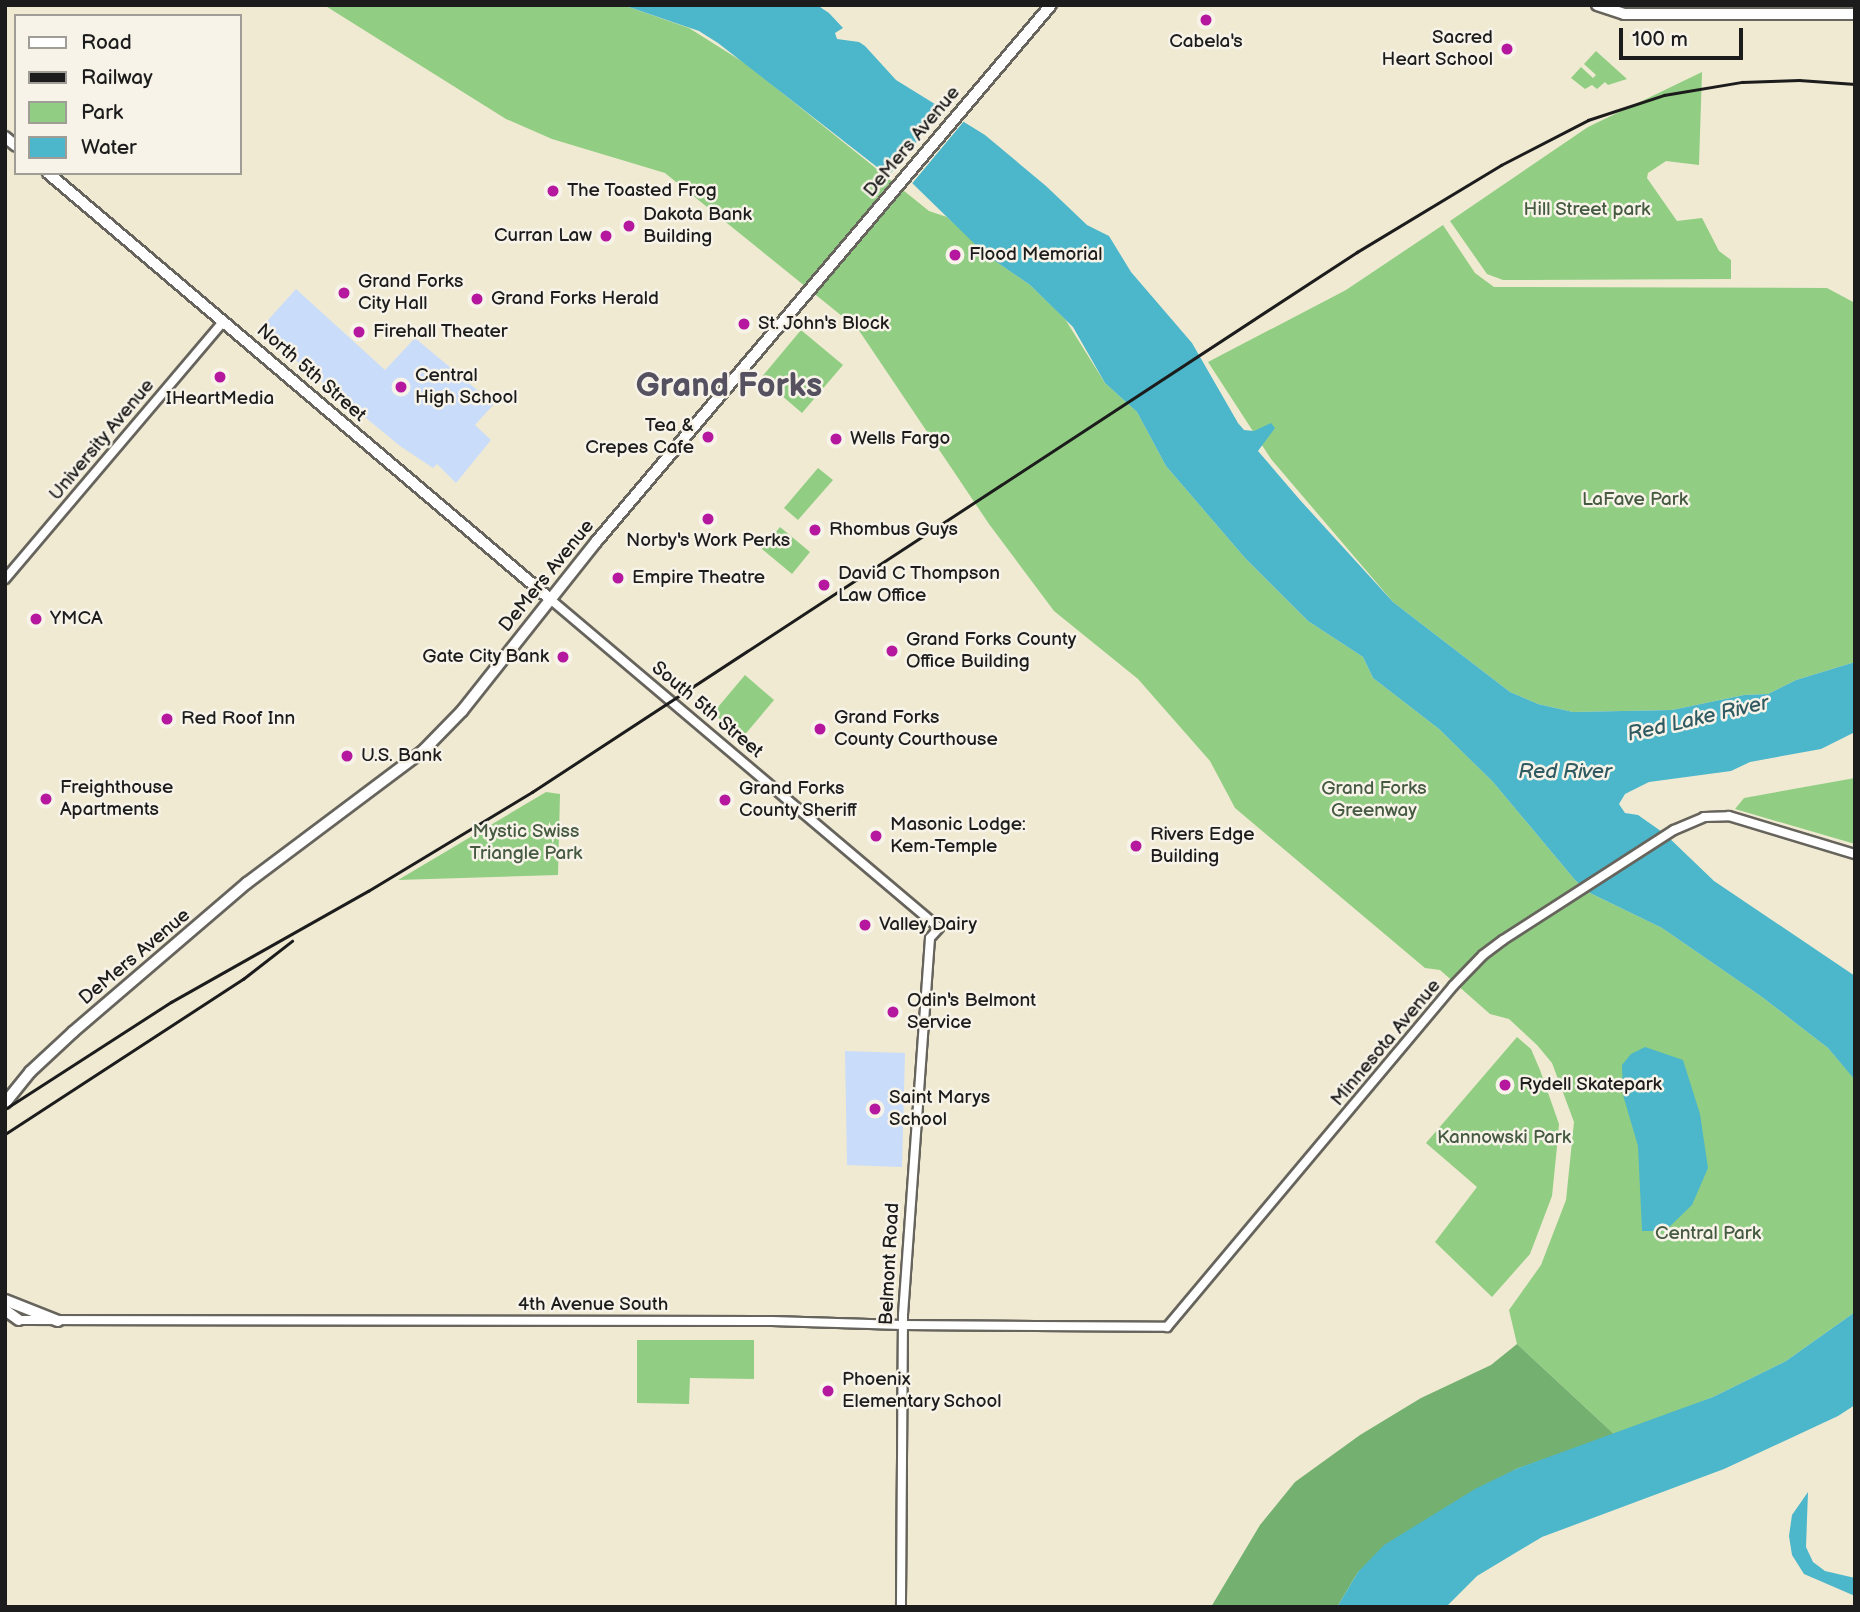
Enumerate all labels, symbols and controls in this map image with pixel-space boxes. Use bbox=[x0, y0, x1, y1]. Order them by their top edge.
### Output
marker: Cabela's bbox=[1198, 12, 1214, 28]
legend bbox=[14, 14, 242, 175]
scale bar bbox=[1622, 14, 1746, 58]
place label: Sacred Heart School bbox=[1381, 27, 1493, 71]
text: 100 m bbox=[1632, 27, 1688, 52]
text: Road bbox=[81, 30, 132, 55]
place label: Cabela's bbox=[1169, 31, 1243, 53]
marker: Sacred Heart School bbox=[1499, 41, 1515, 57]
text: Railway bbox=[81, 65, 153, 90]
street label: DeMers Avenue bbox=[859, 82, 965, 202]
text: Park bbox=[81, 100, 123, 125]
text: Water bbox=[81, 135, 137, 160]
place label: The Toasted Frog bbox=[567, 180, 717, 202]
marker: The Toasted Frog bbox=[545, 183, 561, 199]
park label: Hill Street park bbox=[1523, 199, 1651, 221]
place label: Dakota Bank Building bbox=[643, 204, 752, 248]
marker: Dakota Bank Building bbox=[621, 218, 637, 234]
place label: Curran Law bbox=[494, 225, 592, 247]
marker: Curran Law bbox=[598, 228, 614, 244]
place label: Flood Memorial bbox=[969, 244, 1102, 266]
marker: Flood Memorial bbox=[947, 247, 963, 263]
place label: Grand Forks City Hall bbox=[358, 271, 463, 315]
marker: Grand Forks City Hall bbox=[336, 285, 352, 301]
place label: Grand Forks Herald bbox=[491, 288, 659, 310]
marker: Grand Forks Herald bbox=[469, 291, 485, 307]
place label: St. John's Block bbox=[758, 313, 890, 335]
marker: St. John's Block bbox=[736, 316, 752, 332]
street label: North 5th Street bbox=[251, 319, 371, 427]
place label: Firehall Theater bbox=[373, 321, 508, 343]
marker: Firehall Theater bbox=[351, 324, 367, 340]
place label: Central High School bbox=[415, 365, 518, 409]
district label: Grand Forks bbox=[636, 367, 822, 407]
marker: IHeartMedia bbox=[212, 369, 228, 385]
street label: University Avenue bbox=[44, 374, 160, 506]
marker: Central High School bbox=[393, 379, 409, 395]
place label: IHeartMedia bbox=[166, 388, 274, 410]
place label: Tea & Crepes Cafe bbox=[585, 415, 694, 459]
place label: Wells Fargo bbox=[850, 428, 950, 450]
marker: Tea & Crepes Cafe bbox=[700, 429, 716, 445]
marker: Wells Fargo bbox=[828, 431, 844, 447]
park label: LaFave Park bbox=[1582, 489, 1688, 511]
marker: Norby's Work Perks bbox=[700, 511, 716, 527]
street label: DeMers Avenue bbox=[495, 515, 599, 637]
place label: Rhombus Guys bbox=[829, 519, 958, 541]
marker: Rhombus Guys bbox=[807, 522, 823, 538]
place label: Norby's Work Perks bbox=[626, 530, 790, 552]
place label: David C Thompson Law Office bbox=[838, 563, 1000, 607]
place label: Empire Theatre bbox=[632, 567, 766, 589]
marker: Empire Theatre bbox=[610, 570, 626, 586]
marker: David C Thompson Law Office bbox=[816, 577, 832, 593]
place label: YMCA bbox=[50, 608, 103, 630]
marker: YMCA bbox=[28, 611, 44, 627]
place label: Grand Forks County Office Building bbox=[906, 629, 1076, 673]
marker: Grand Forks County Office Building bbox=[884, 643, 900, 659]
place label: Gate City Bank bbox=[421, 646, 549, 668]
marker: Gate City Bank bbox=[555, 649, 571, 665]
street label: South 5th Street bbox=[647, 657, 767, 763]
water label: Red Lake River bbox=[1625, 691, 1771, 747]
place label: Grand Forks County Courthouse bbox=[834, 707, 999, 751]
place label: Red Roof Inn bbox=[181, 708, 295, 730]
marker: Red Roof Inn bbox=[159, 711, 175, 727]
marker: Grand Forks County Courthouse bbox=[812, 721, 828, 737]
place label: U.S. Bank bbox=[361, 745, 442, 767]
marker: U.S. Bank bbox=[339, 748, 355, 764]
water label: Red River bbox=[1518, 759, 1612, 785]
place label: Freighthouse Apartments bbox=[60, 777, 173, 821]
place label: Grand Forks County Sheriff bbox=[739, 778, 859, 822]
park label: Grand Forks Greenway bbox=[1321, 778, 1427, 822]
marker: Freighthouse Apartments bbox=[38, 791, 54, 807]
marker: Grand Forks County Sheriff bbox=[717, 792, 733, 808]
place label: Masonic Lodge: Kem-Temple bbox=[890, 814, 1026, 858]
park label: Mystic Swiss Triangle Park bbox=[470, 821, 582, 865]
place label: Rivers Edge Building bbox=[1150, 824, 1255, 868]
marker: Masonic Lodge: Kem-Temple bbox=[868, 828, 884, 844]
marker: Rivers Edge Building bbox=[1128, 838, 1144, 854]
street label: DeMers Avenue bbox=[75, 904, 195, 1010]
place label: Valley Dairy bbox=[879, 914, 978, 936]
marker: Valley Dairy bbox=[857, 917, 873, 933]
street label: Minnesota Avenue bbox=[1326, 975, 1446, 1111]
place label: Odin's Belmont Service bbox=[907, 990, 1036, 1034]
marker: Odin's Belmont Service bbox=[885, 1004, 901, 1020]
place label: Rydell Skatepark bbox=[1519, 1074, 1662, 1096]
marker: Rydell Skatepark bbox=[1497, 1077, 1513, 1093]
place label: Saint Marys School bbox=[889, 1087, 990, 1131]
marker: Saint Marys School bbox=[867, 1101, 883, 1117]
park label: Kannowski Park bbox=[1437, 1127, 1571, 1149]
street label: Belmont Road bbox=[875, 1202, 905, 1326]
park label: Central Park bbox=[1655, 1223, 1761, 1245]
street label: 4th Avenue South bbox=[518, 1294, 668, 1316]
place label: Phoenix Elementary School bbox=[842, 1369, 1003, 1413]
marker: Phoenix Elementary School bbox=[820, 1383, 836, 1399]

